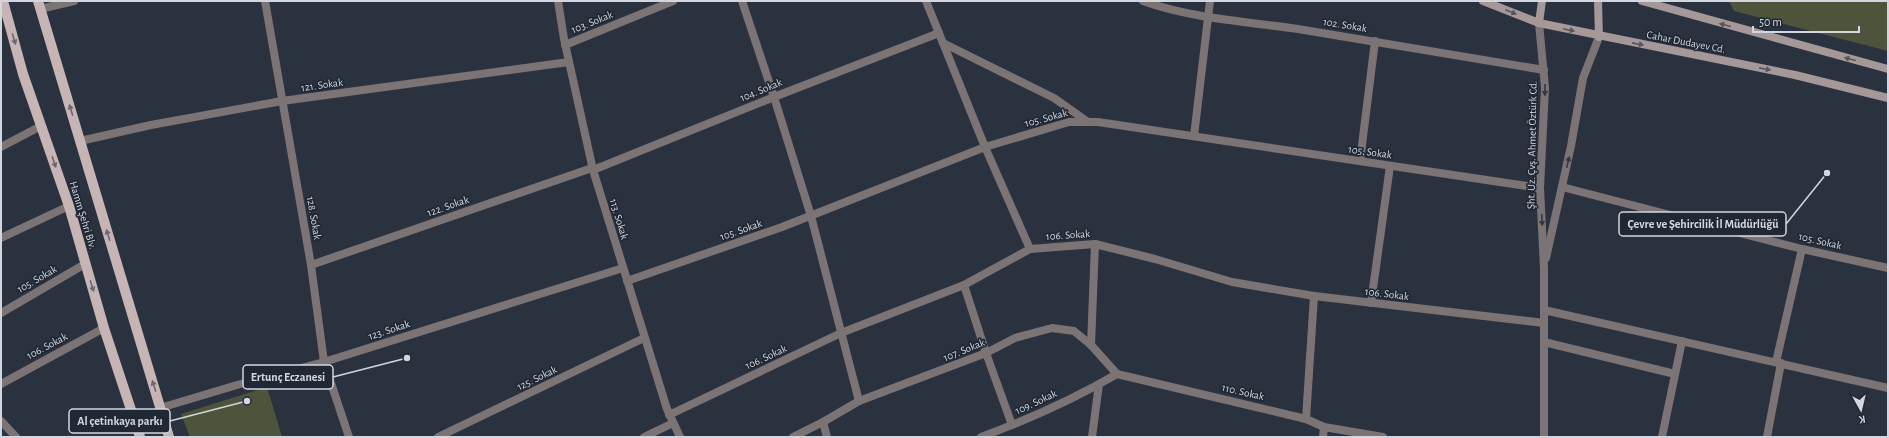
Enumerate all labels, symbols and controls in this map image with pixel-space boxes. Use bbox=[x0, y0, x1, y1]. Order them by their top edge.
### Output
scale bar bbox=[1753, 8, 1859, 34]
street label: 103. Sokak bbox=[570, 9, 614, 35]
one-way arrow bbox=[1505, 10, 1517, 16]
street label: 102. Sokak bbox=[1322, 16, 1368, 34]
text: 50 m bbox=[1759, 16, 1782, 28]
one-way arrow bbox=[1719, 22, 1731, 28]
one-way arrow bbox=[1563, 27, 1575, 33]
street label: Cahar Dudayev Cd. bbox=[1646, 29, 1726, 55]
one-way arrow bbox=[11, 33, 17, 45]
one-way arrow bbox=[1631, 41, 1644, 47]
one-way arrow bbox=[1844, 56, 1856, 62]
one-way arrow bbox=[1759, 66, 1771, 72]
street label: 121. Sokak bbox=[300, 77, 344, 93]
street label: 104. Sokak bbox=[738, 77, 784, 103]
street label: Şht. Uz. Çvş. Ahmet Öztürk Cd. bbox=[1525, 81, 1539, 209]
one-way arrow bbox=[1542, 84, 1548, 97]
one-way arrow bbox=[68, 104, 74, 116]
street label: 105. Sokak bbox=[1023, 107, 1069, 129]
street label: 105. Sokak bbox=[1348, 144, 1392, 160]
one-way arrow bbox=[1565, 156, 1571, 168]
one-way arrow bbox=[51, 157, 57, 169]
street label: Hamm Şehri Blv. bbox=[67, 180, 99, 250]
street label: 122. Sokak bbox=[426, 194, 470, 218]
street label: 128. Sokak bbox=[305, 196, 323, 240]
street label: 113. Sokak bbox=[608, 197, 630, 241]
callout: Çevre ve Şehircilik İl Müdürlüğü bbox=[1619, 212, 1786, 236]
one-way arrow bbox=[1539, 214, 1545, 227]
text: Çevre ve Şehircilik İl Müdürlüğü bbox=[1628, 217, 1779, 230]
street label: 105. Sokak bbox=[719, 218, 763, 242]
street label: 106. Sokak bbox=[1045, 228, 1091, 242]
one-way arrow bbox=[105, 229, 111, 241]
street label: 105. Sokak bbox=[1797, 231, 1843, 251]
street label: 105. Sokak bbox=[15, 263, 59, 295]
one-way arrow bbox=[89, 281, 95, 293]
street label: 106. Sokak bbox=[1364, 286, 1410, 302]
street label: 123. Sokak bbox=[367, 318, 411, 342]
street label: 106. Sokak bbox=[25, 331, 69, 361]
street label: 107. Sokak bbox=[942, 337, 986, 363]
street label: 106. Sokak bbox=[744, 343, 788, 371]
street label: 125. Sokak bbox=[515, 364, 559, 392]
callout: Ertunç Eczanesi bbox=[243, 365, 333, 389]
text: Ertunç Eczanesi bbox=[251, 371, 325, 383]
one-way arrow bbox=[151, 380, 157, 392]
street label: 110. Sokak bbox=[1221, 382, 1265, 402]
street label: 109. Sokak bbox=[1014, 388, 1058, 416]
north arrow bbox=[1841, 390, 1881, 430]
callout: Al çetinkaya parkı bbox=[69, 409, 170, 433]
text: K bbox=[1858, 414, 1866, 425]
text: Al çetinkaya parkı bbox=[77, 415, 163, 428]

